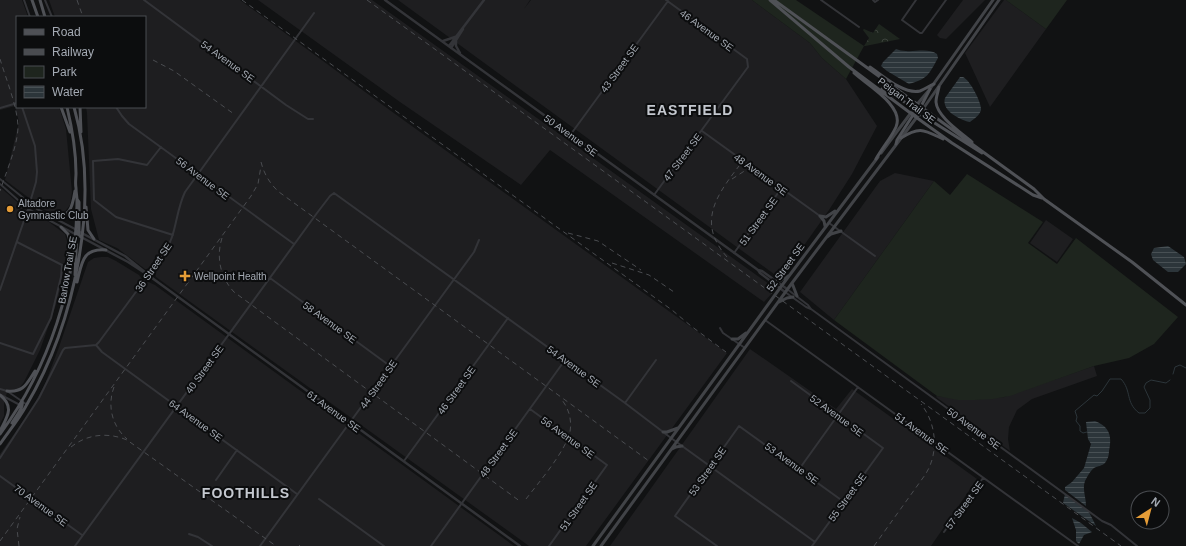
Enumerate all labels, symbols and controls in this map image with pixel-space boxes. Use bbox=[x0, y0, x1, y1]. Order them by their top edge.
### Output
street label: 46 Avenue SE bbox=[678, 7, 736, 54]
legend bbox=[16, 16, 146, 108]
text: Road bbox=[52, 25, 81, 39]
street label: 54 Avenue SE bbox=[199, 38, 257, 85]
street label: 43 Street SE bbox=[598, 42, 641, 94]
text: Railway bbox=[52, 45, 94, 59]
text: Park bbox=[52, 65, 78, 79]
street label: Peigan Trail SE bbox=[876, 75, 938, 126]
text: Water bbox=[52, 85, 84, 99]
district label: EASTFIELD bbox=[647, 102, 733, 118]
street label: 50 Avenue SE bbox=[542, 112, 600, 159]
street label: 47 Street SE bbox=[661, 131, 704, 183]
street label: 48 Avenue SE bbox=[732, 151, 790, 198]
street label: 56 Avenue SE bbox=[174, 155, 232, 202]
street label: 51 Street SE bbox=[737, 195, 780, 247]
place label: Altadore Gymnastic Club bbox=[18, 198, 89, 221]
marker: Altadore Gymnastic Club bbox=[5, 204, 15, 214]
street label: Barlow Trail SE bbox=[56, 235, 79, 305]
street label: 36 Street SE bbox=[133, 240, 174, 294]
street label: 52 Street SE bbox=[764, 241, 807, 293]
marker: Wellpoint Health bbox=[179, 270, 191, 282]
place label: Wellpoint Health bbox=[194, 271, 267, 282]
street label: 58 Avenue SE bbox=[301, 299, 359, 346]
street label: 40 Street SE bbox=[183, 343, 226, 395]
street label: 54 Avenue SE bbox=[545, 343, 603, 390]
street label: 44 Street SE bbox=[358, 358, 399, 411]
street label: 46 Street SE bbox=[435, 364, 478, 416]
street label: 61 Avenue SE bbox=[305, 388, 363, 435]
street label: 52 Avenue SE bbox=[808, 392, 866, 439]
street label: 64 Avenue SE bbox=[167, 397, 225, 444]
street label: 50 Avenue SE bbox=[945, 405, 1003, 452]
street label: 51 Avenue SE bbox=[893, 410, 951, 457]
street label: 56 Avenue SE bbox=[539, 414, 597, 461]
street label: 48 Street SE bbox=[477, 427, 520, 479]
street label: 53 Avenue SE bbox=[763, 440, 821, 487]
street label: 53 Street SE bbox=[687, 445, 728, 498]
street label: 55 Street SE bbox=[826, 471, 869, 523]
street label: 57 Street SE bbox=[943, 479, 986, 531]
street label: 51 Street SE bbox=[558, 480, 599, 533]
street label: 70 Avenue SE bbox=[12, 482, 70, 529]
district label: FOOTHILLS bbox=[202, 485, 290, 501]
north arrow bbox=[1130, 490, 1170, 530]
text: N bbox=[1149, 495, 1163, 509]

